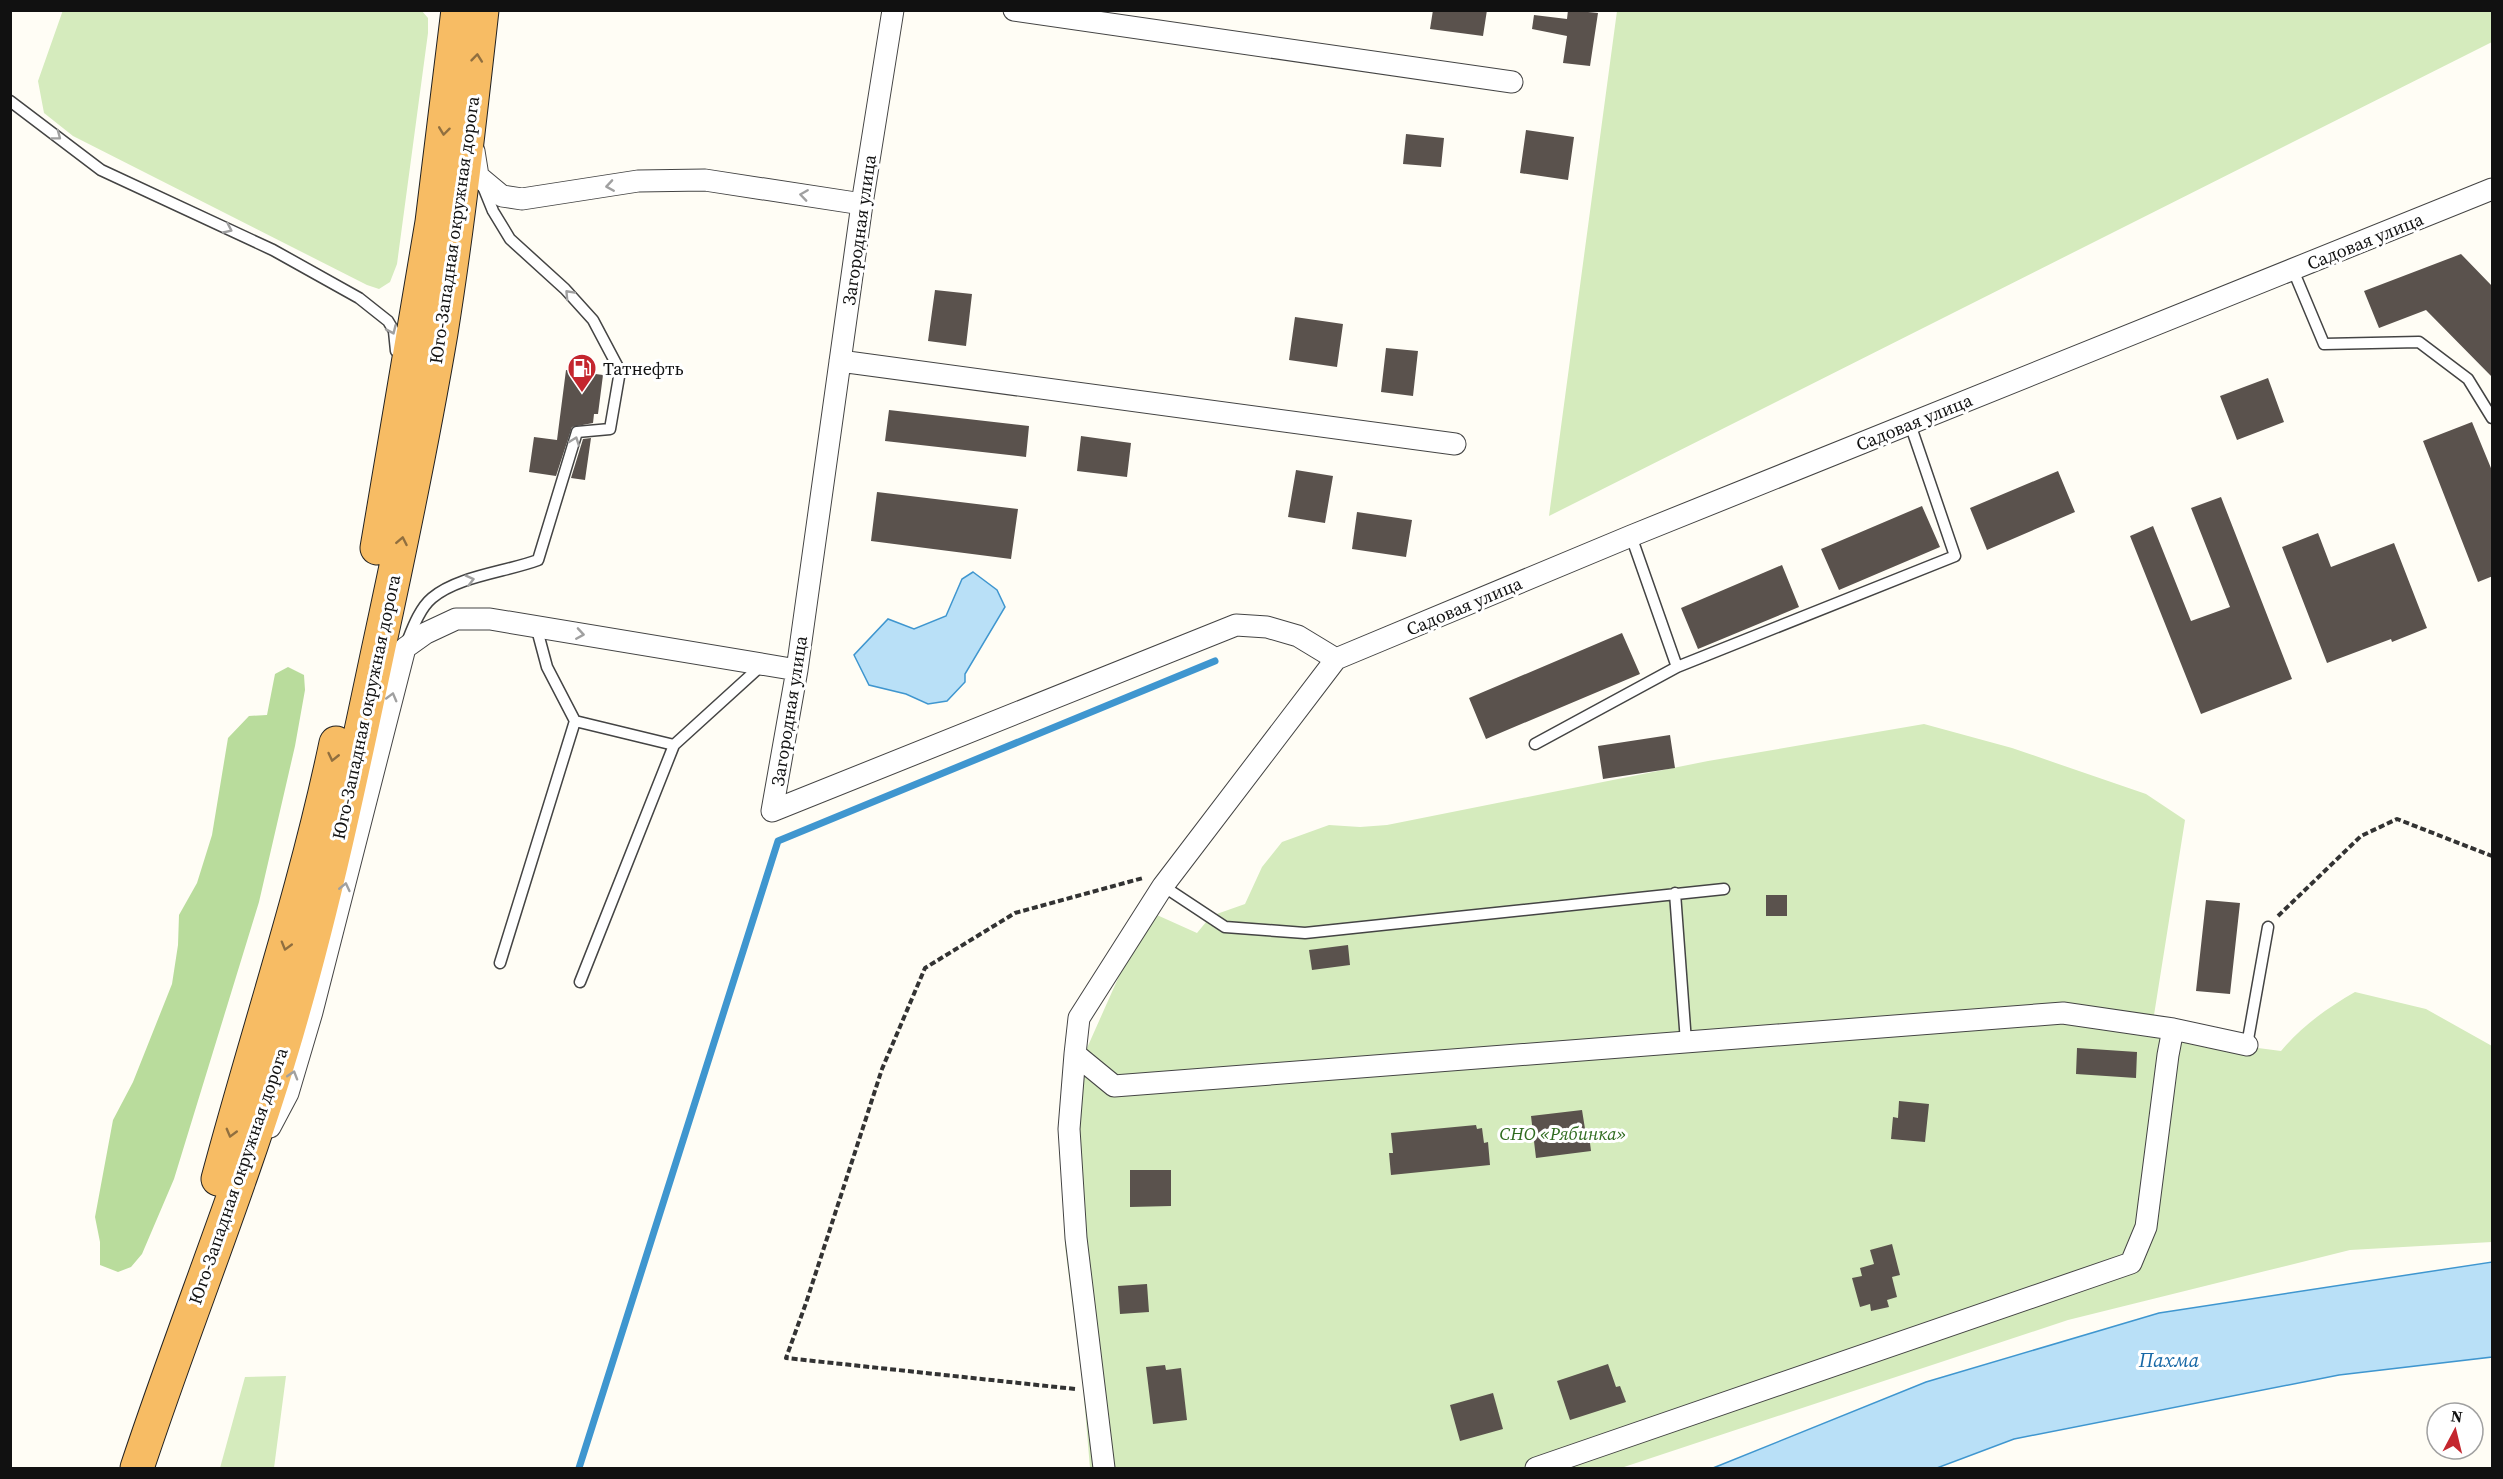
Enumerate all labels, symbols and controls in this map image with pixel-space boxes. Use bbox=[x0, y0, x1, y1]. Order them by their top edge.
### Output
one-way arrow bbox=[470, 53, 483, 62]
street label: Юго-Западная окружная дорога bbox=[423, 94, 485, 365]
one-way arrow bbox=[438, 127, 450, 136]
one-way arrow bbox=[51, 129, 62, 140]
street label: Загородная улица bbox=[836, 152, 882, 307]
one-way arrow bbox=[606, 179, 615, 191]
one-way arrow bbox=[799, 189, 809, 202]
street label: Садовая улица bbox=[2303, 206, 2428, 276]
one-way arrow bbox=[221, 222, 232, 234]
one-way arrow bbox=[565, 290, 576, 300]
one-way arrow bbox=[384, 323, 396, 334]
fuel station icon: Татнефть bbox=[566, 352, 598, 394]
place label: Татнефть bbox=[603, 356, 684, 381]
street label: Садовая улица bbox=[1852, 387, 1977, 457]
one-way arrow bbox=[567, 437, 580, 447]
one-way arrow bbox=[395, 536, 407, 545]
street label: Садовая улица bbox=[1402, 570, 1526, 642]
street label: Юго-Западная окружная дорога bbox=[326, 572, 406, 842]
one-way arrow bbox=[465, 575, 475, 587]
one-way arrow bbox=[575, 627, 585, 640]
street label: Загородная улица bbox=[765, 633, 813, 788]
one-way arrow bbox=[384, 692, 397, 702]
one-way arrow bbox=[327, 752, 340, 762]
one-way arrow bbox=[337, 882, 350, 892]
one-way arrow bbox=[281, 940, 293, 951]
street label: Юго-Западная окружная дорога bbox=[182, 1043, 294, 1308]
one-way arrow bbox=[286, 1070, 298, 1081]
park label: СНО «Рябинка» bbox=[1499, 1121, 1627, 1146]
one-way arrow bbox=[225, 1128, 238, 1138]
water label: Пахма bbox=[2138, 1346, 2200, 1374]
north arrow bbox=[2425, 1401, 2485, 1461]
text: N bbox=[2450, 1404, 2464, 1428]

